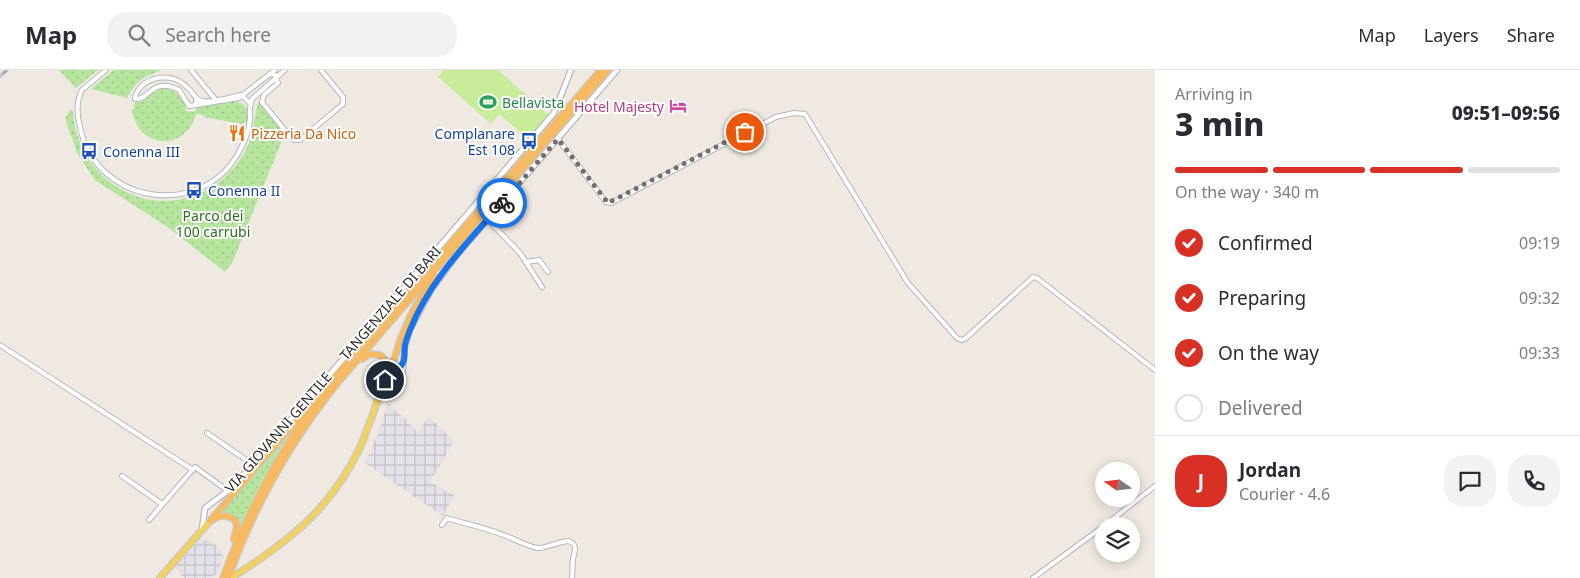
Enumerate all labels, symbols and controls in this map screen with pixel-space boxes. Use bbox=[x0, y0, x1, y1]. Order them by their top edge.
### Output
search box bbox=[107, 12, 457, 57]
text: Map bbox=[25, 18, 77, 51]
icon: search bbox=[125, 21, 153, 49]
text: Search here bbox=[165, 22, 271, 48]
text: Map bbox=[1358, 23, 1396, 47]
text: Layers bbox=[1424, 23, 1479, 47]
text: Share bbox=[1507, 23, 1555, 47]
text: Arriving in bbox=[1175, 83, 1253, 105]
sports icon: Bellavista bbox=[478, 92, 498, 112]
place label: Bellavista bbox=[502, 93, 564, 112]
hotel icon: Hotel Majesty bbox=[668, 96, 688, 116]
place label: Hotel Majesty bbox=[574, 97, 665, 116]
text: 09:51–09:56 bbox=[1452, 100, 1560, 126]
text: 3 min bbox=[1175, 102, 1264, 145]
pin bbox=[724, 111, 766, 153]
icon: bag bbox=[731, 118, 759, 146]
restaurant icon: Pizzeria Da Nico bbox=[227, 123, 247, 143]
place label: Pizzeria Da Nico bbox=[251, 124, 356, 143]
place label: Complanare Est 108 bbox=[435, 124, 515, 159]
bus stop icon: Complanare Est 108 bbox=[519, 131, 539, 151]
bus stop icon: Conenna III bbox=[79, 141, 99, 161]
place label: Conenna III bbox=[103, 142, 180, 161]
courier bbox=[477, 178, 527, 228]
bus stop icon: Conenna II bbox=[184, 180, 204, 200]
place label: Conenna II bbox=[208, 181, 280, 200]
text: On the way · 340 m bbox=[1175, 181, 1319, 203]
icon: bike bbox=[488, 189, 516, 217]
park label: Parco dei 100 carrubi bbox=[176, 206, 250, 241]
icon: check bbox=[1175, 229, 1203, 257]
text: Confirmed bbox=[1218, 230, 1313, 256]
text: 09:19 bbox=[1519, 232, 1560, 254]
street label: TANGENZIALE DI BARI bbox=[335, 242, 445, 364]
icon: check bbox=[1175, 284, 1203, 312]
text: Preparing bbox=[1218, 285, 1306, 311]
text: 09:32 bbox=[1519, 287, 1560, 309]
icon: check bbox=[1175, 339, 1203, 367]
text: On the way bbox=[1218, 340, 1319, 366]
text: 09:33 bbox=[1519, 342, 1560, 364]
pin bbox=[364, 359, 406, 401]
icon: home bbox=[371, 366, 399, 394]
street label: VIA GIOVANNI GENTILE bbox=[220, 368, 336, 496]
text: Delivered bbox=[1218, 395, 1303, 421]
button: chat bbox=[1444, 455, 1496, 507]
button: phone bbox=[1508, 455, 1560, 507]
text: Jordan bbox=[1239, 457, 1301, 483]
north arrow bbox=[1095, 462, 1140, 508]
map controls bbox=[1095, 462, 1140, 562]
text: J bbox=[1198, 468, 1204, 494]
text: Courier · 4.6 bbox=[1239, 483, 1330, 505]
button: layers bbox=[1095, 517, 1140, 562]

